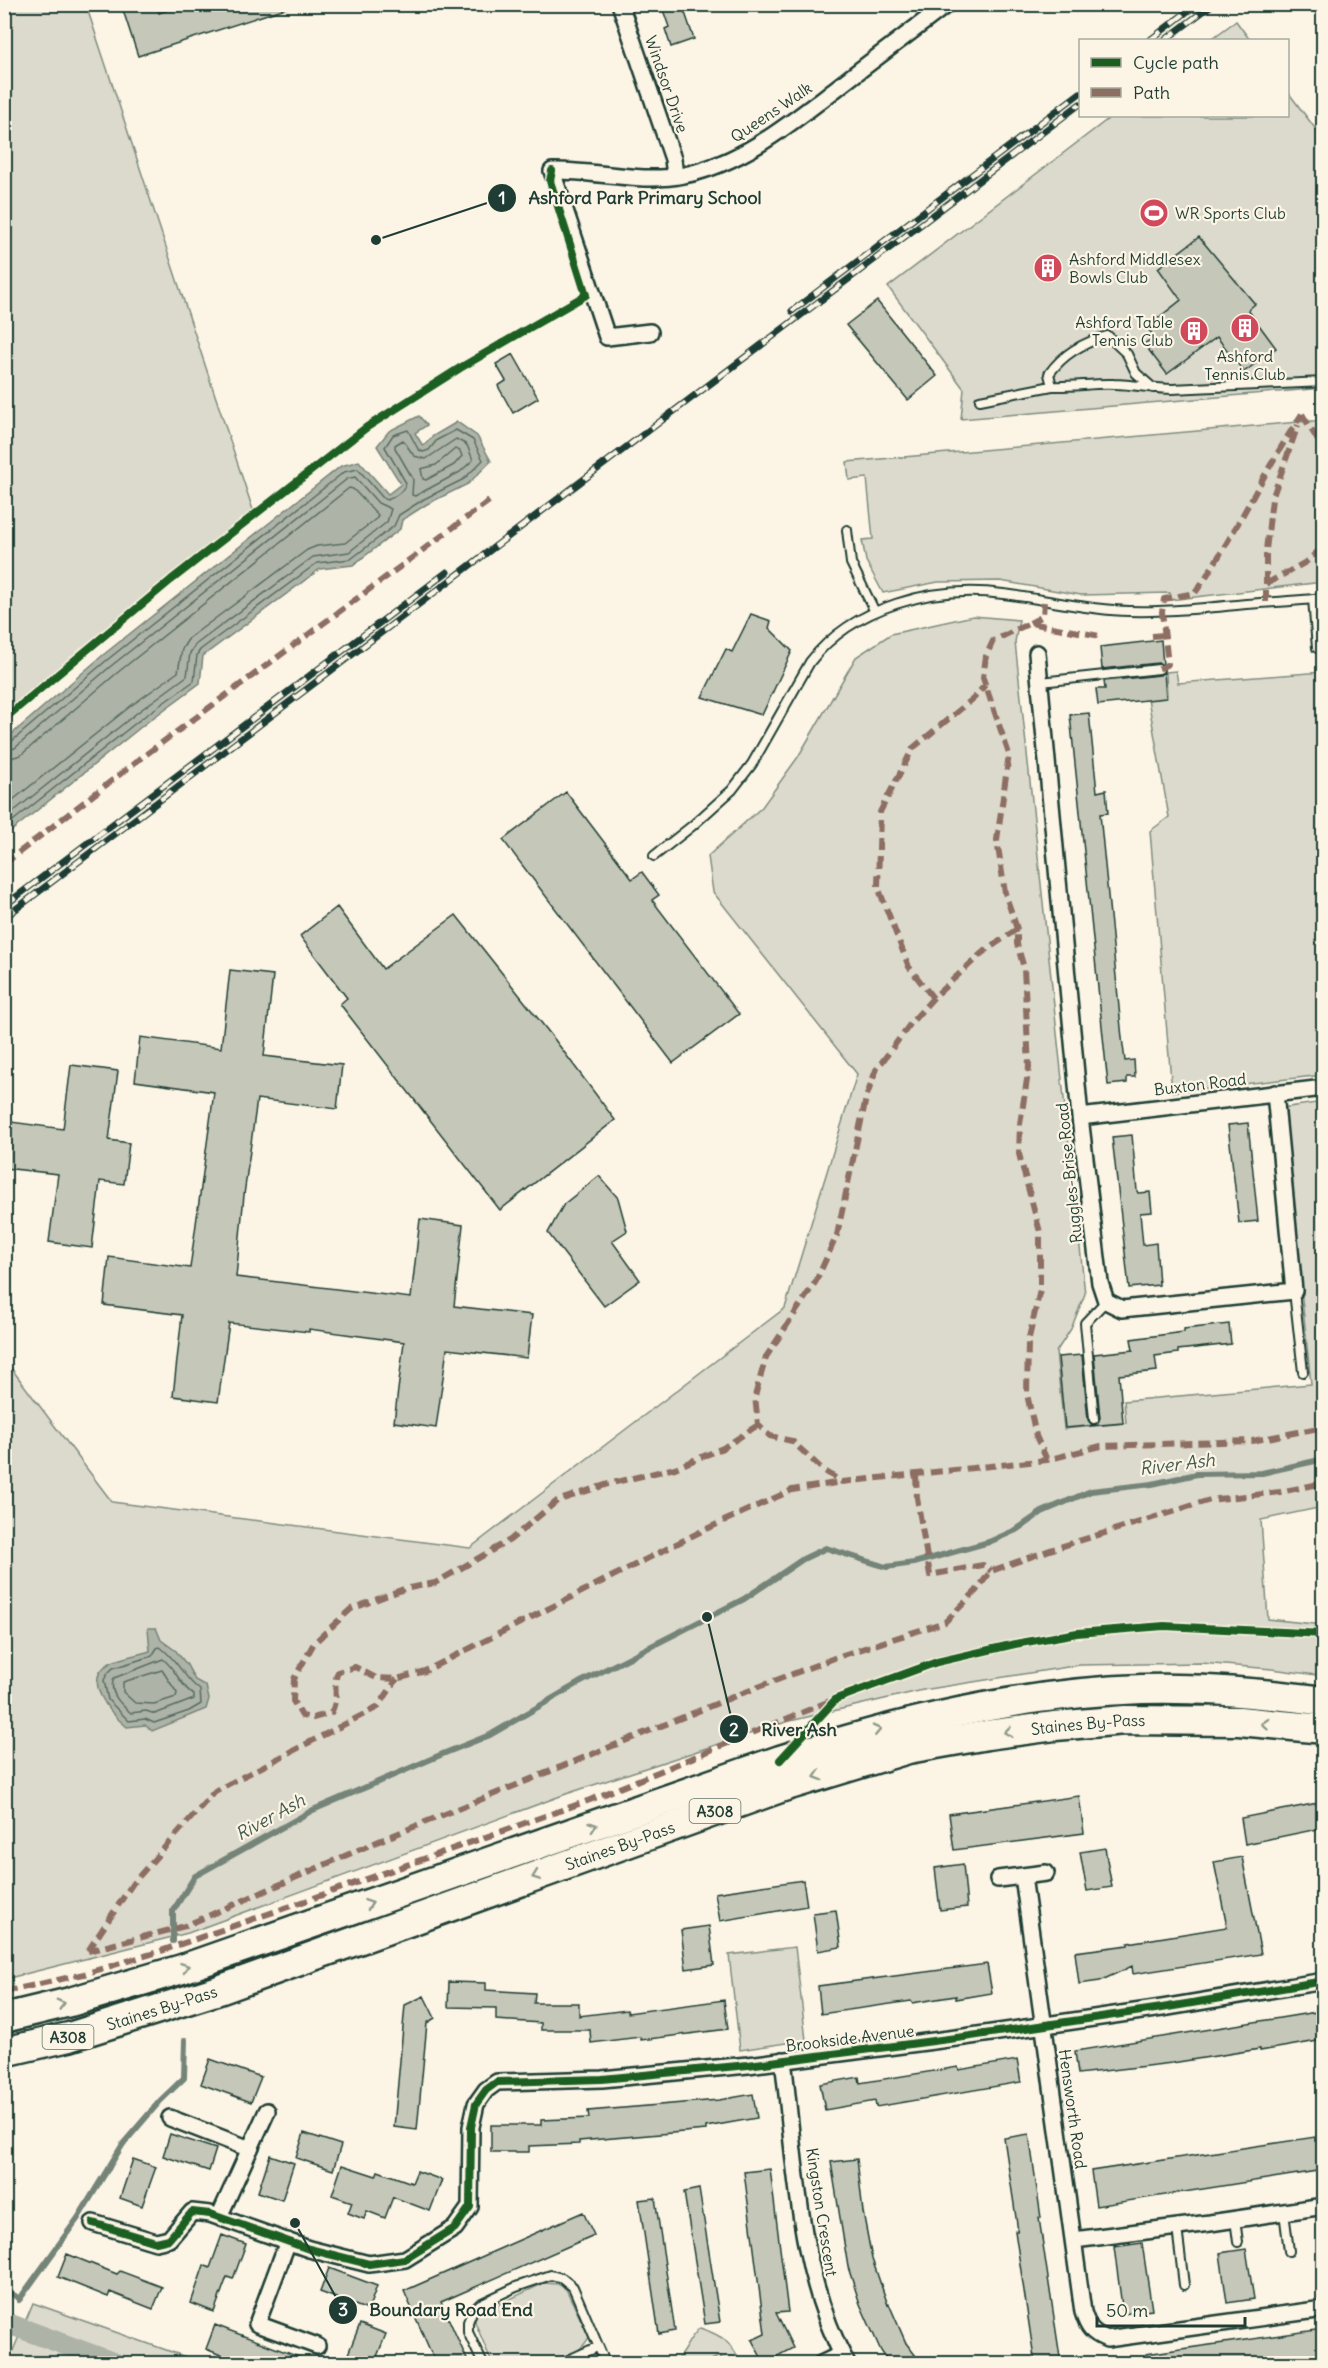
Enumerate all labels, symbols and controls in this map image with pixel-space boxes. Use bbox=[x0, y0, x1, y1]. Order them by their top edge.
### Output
street label: Windsor Drive bbox=[641, 33, 693, 135]
legend bbox=[1079, 39, 1289, 117]
text: Cycle path bbox=[1133, 51, 1219, 74]
street label: Queens Walk bbox=[727, 77, 815, 147]
text: Path bbox=[1133, 81, 1170, 104]
callout: Ashford Park Primary School bbox=[487, 180, 774, 216]
text: 1 bbox=[498, 186, 506, 209]
text: Ashford Park Primary School bbox=[528, 186, 762, 209]
sports icon: WR Sports Club bbox=[1138, 197, 1170, 229]
place label: WR Sports Club bbox=[1175, 203, 1286, 223]
place label: Ashford Middlesex Bowls Club bbox=[1069, 249, 1201, 287]
building icon: Ashford Middlesex Bowls Club bbox=[1032, 252, 1064, 284]
place label: Ashford Table Tennis Club bbox=[1075, 312, 1173, 350]
building icon: Ashford Tennis Club bbox=[1229, 312, 1261, 344]
building icon: Ashford Table Tennis Club bbox=[1178, 315, 1210, 347]
place label: Ashford Tennis Club bbox=[1204, 346, 1286, 384]
street label: Buxton Road bbox=[1153, 1068, 1247, 1100]
street label: Ruggles-Brise Road bbox=[1052, 1102, 1086, 1244]
water label: River Ash bbox=[1138, 1448, 1217, 1480]
street label: Staines By-Pass bbox=[1030, 1710, 1146, 1739]
callout: River Ash bbox=[719, 1711, 849, 1747]
text: 2 bbox=[729, 1718, 739, 1741]
text: River Ash bbox=[761, 1718, 837, 1741]
one-way arrow bbox=[1261, 1718, 1270, 1731]
one-way arrow bbox=[872, 1725, 882, 1738]
one-way arrow bbox=[1003, 1725, 1013, 1738]
one-way arrow bbox=[813, 1769, 824, 1781]
water label: River Ash bbox=[231, 1788, 309, 1845]
road number: A308 bbox=[690, 1799, 740, 1823]
street label: Staines By-Pass bbox=[562, 1817, 677, 1875]
one-way arrow bbox=[587, 1820, 598, 1833]
one-way arrow bbox=[531, 1868, 541, 1881]
one-way arrow bbox=[363, 1898, 374, 1911]
one-way arrow bbox=[179, 1962, 190, 1975]
street label: Staines By-Pass bbox=[104, 1981, 220, 2035]
one-way arrow bbox=[56, 1999, 66, 2012]
street label: Brookside Avenue bbox=[785, 2020, 915, 2056]
road number: A308 bbox=[42, 2025, 94, 2049]
street label: Hensworth Road bbox=[1055, 2048, 1091, 2170]
street label: Kingston Crescent bbox=[802, 2146, 842, 2278]
scale bar bbox=[1097, 2290, 1246, 2328]
callout: Boundary Road End bbox=[328, 2292, 545, 2328]
text: 3 bbox=[338, 2298, 348, 2321]
text: Boundary Road End bbox=[369, 2298, 533, 2321]
text: 50 m bbox=[1106, 2299, 1148, 2322]

